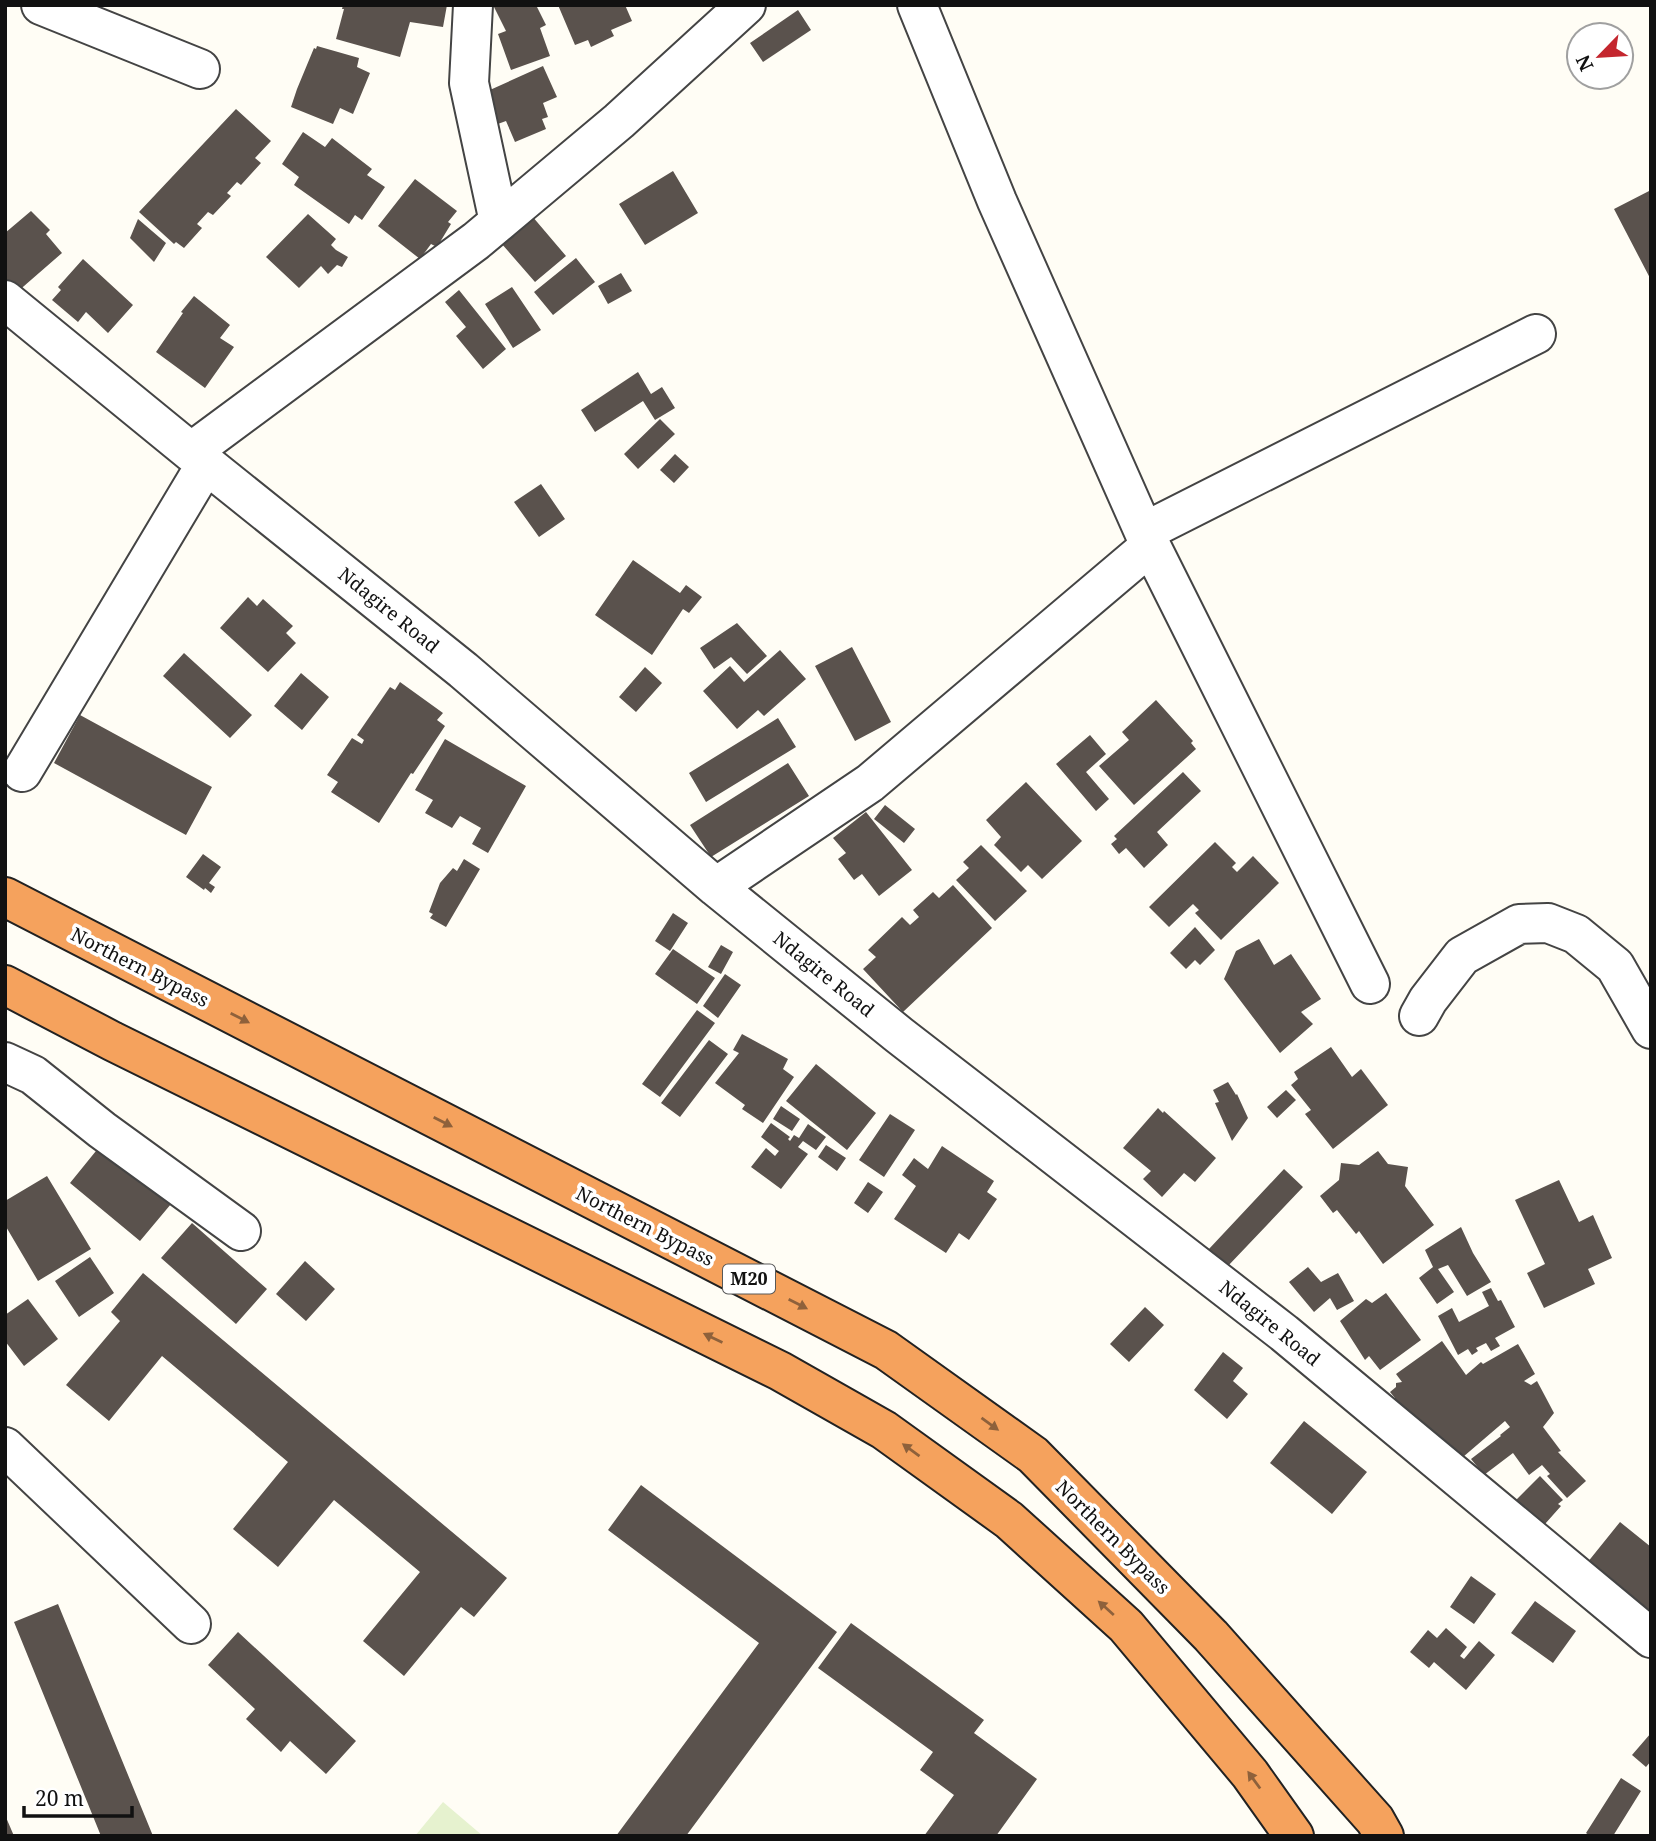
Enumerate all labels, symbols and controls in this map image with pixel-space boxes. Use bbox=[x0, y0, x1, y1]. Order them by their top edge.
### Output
north arrow bbox=[1565, 21, 1635, 91]
text: N bbox=[1570, 51, 1600, 75]
street label: Ndagire Road bbox=[333, 561, 445, 659]
street label: Northern Bypass bbox=[66, 921, 214, 1013]
street label: Ndagire Road bbox=[768, 925, 880, 1023]
one-way arrow bbox=[230, 1012, 250, 1024]
one-way arrow bbox=[433, 1116, 453, 1127]
street label: Northern Bypass bbox=[571, 1180, 719, 1272]
road number: M20 bbox=[723, 1264, 775, 1294]
street label: Ndagire Road bbox=[1214, 1274, 1326, 1372]
one-way arrow bbox=[788, 1298, 808, 1310]
one-way arrow bbox=[703, 1333, 723, 1344]
one-way arrow bbox=[981, 1417, 999, 1431]
one-way arrow bbox=[902, 1443, 920, 1457]
street label: Northern Bypass bbox=[1050, 1474, 1176, 1600]
one-way arrow bbox=[1097, 1600, 1115, 1616]
one-way arrow bbox=[1248, 1771, 1262, 1789]
scale bar bbox=[24, 1774, 133, 1818]
text: 20 m bbox=[35, 1784, 84, 1812]

